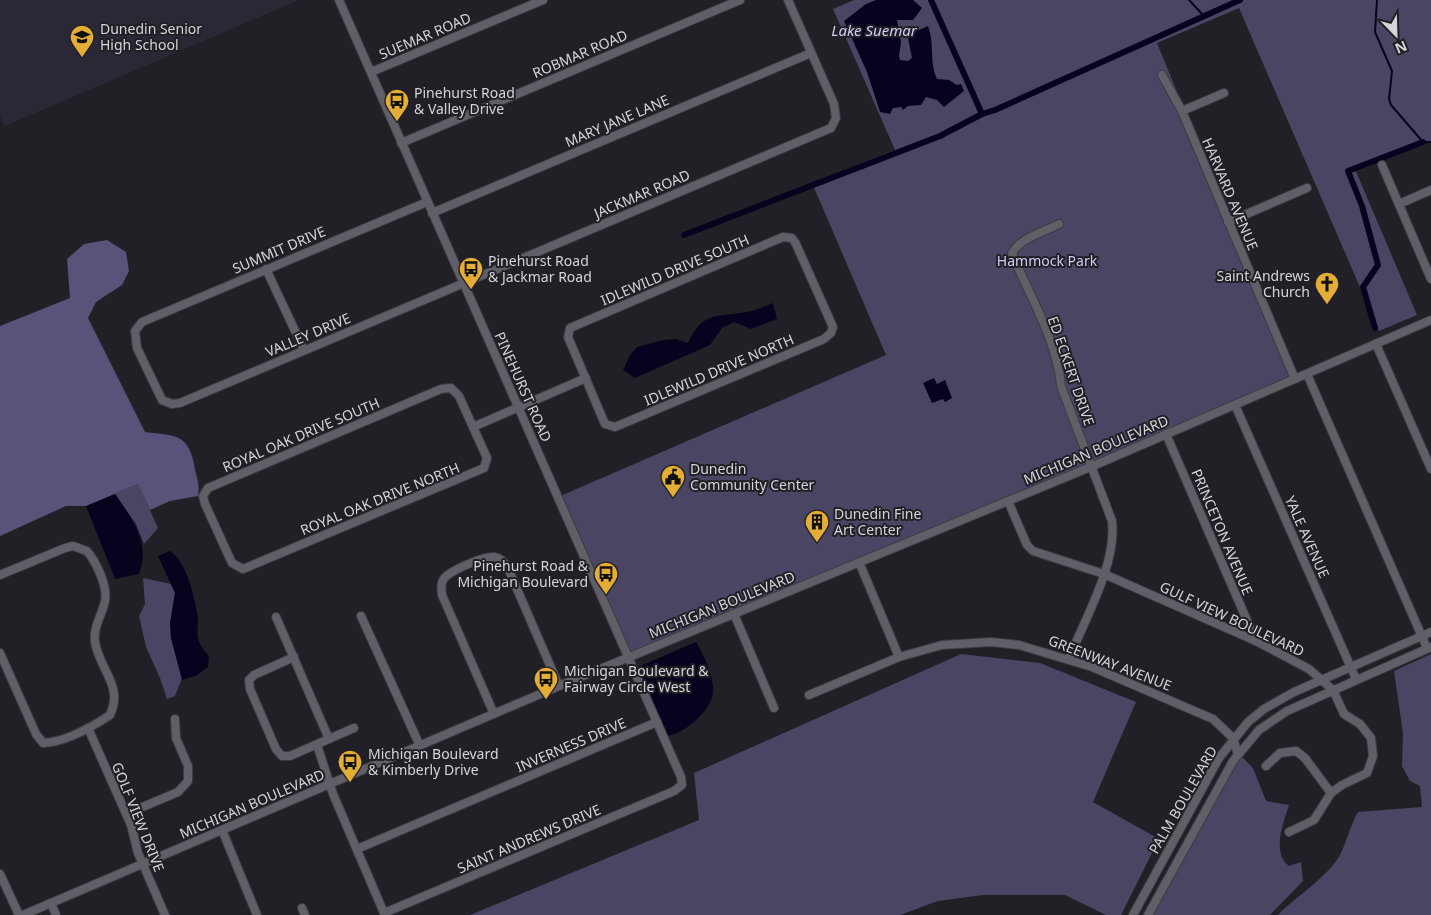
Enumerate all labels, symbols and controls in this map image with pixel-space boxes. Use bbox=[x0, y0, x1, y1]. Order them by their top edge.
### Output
street label: SUEMAR ROAD bbox=[376, 8, 474, 63]
north arrow bbox=[1371, 10, 1421, 60]
place label: Dunedin Senior High School bbox=[100, 19, 202, 54]
water label: Lake Suemar bbox=[831, 20, 918, 40]
school or university icon: Dunedin Senior High School bbox=[69, 24, 95, 58]
street label: ROBMAR ROAD bbox=[529, 25, 630, 82]
text: N bbox=[1392, 36, 1410, 58]
place label: Pinehurst Road & Valley Drive bbox=[414, 83, 515, 118]
bus stop icon: Pinehurst Road & Valley Drive bbox=[384, 88, 410, 122]
street label: MARY JANE LANE bbox=[562, 90, 672, 151]
street label: HARVARD AVENUE bbox=[1198, 135, 1263, 253]
street label: JACKMAR ROAD bbox=[589, 165, 693, 223]
street label: SUMMIT DRIVE bbox=[229, 221, 328, 278]
street label: IDLEWILD DRIVE SOUTH bbox=[598, 230, 752, 309]
place label: Pinehurst Road & Jackmar Road bbox=[488, 251, 592, 286]
park label: Hammock Park bbox=[997, 251, 1098, 270]
bus stop icon: Pinehurst Road & Jackmar Road bbox=[458, 256, 484, 290]
place label: Saint Andrews Church bbox=[1216, 266, 1310, 301]
church icon: Saint Andrews Church bbox=[1314, 271, 1340, 305]
street label: VALLEY DRIVE bbox=[262, 308, 353, 361]
street label: ED ECKERT DRIVE bbox=[1044, 314, 1099, 428]
street label: PINEHURST ROAD bbox=[491, 329, 556, 445]
street label: IDLEWILD DRIVE NORTH bbox=[641, 329, 797, 410]
street label: ROYAL OAK DRIVE SOUTH bbox=[219, 393, 382, 476]
street label: MICHIGAN BOULEVARD bbox=[1020, 410, 1171, 489]
street label: ROYAL OAK DRIVE NORTH bbox=[297, 458, 462, 539]
place label: Dunedin Community Center bbox=[690, 459, 815, 494]
public building icon: Dunedin Community Center bbox=[660, 464, 686, 498]
street label: PRINCETON AVENUE bbox=[1187, 466, 1258, 598]
street label: YALE AVENUE bbox=[1281, 493, 1334, 581]
place label: Dunedin Fine Art Center bbox=[834, 504, 921, 539]
building icon: Dunedin Fine Art Center bbox=[804, 509, 830, 543]
place label: Pinehurst Road & Michigan Boulevard bbox=[457, 556, 589, 591]
bus stop icon: Pinehurst Road & Michigan Boulevard bbox=[593, 561, 619, 595]
street label: MICHIGAN BOULEVARD bbox=[646, 567, 798, 643]
street label: GULF VIEW BOULEVARD bbox=[1157, 577, 1308, 660]
street label: GREENWAY AVENUE bbox=[1046, 630, 1174, 695]
place label: Michigan Boulevard & Fairway Circle West bbox=[564, 661, 709, 696]
bus stop icon: Michigan Boulevard & Fairway Circle West bbox=[533, 666, 559, 700]
street label: INVERNESS DRIVE bbox=[513, 713, 629, 776]
street label: PALM BOULEVARD bbox=[1144, 742, 1221, 857]
place label: Michigan Boulevard & Kimberly Drive bbox=[368, 744, 499, 779]
bus stop icon: Michigan Boulevard & Kimberly Drive bbox=[337, 749, 363, 783]
street label: GOLF VIEW DRIVE bbox=[108, 759, 169, 875]
street label: MICHIGAN BOULEVARD bbox=[176, 764, 327, 843]
street label: SAINT ANDREWS DRIVE bbox=[454, 800, 603, 877]

